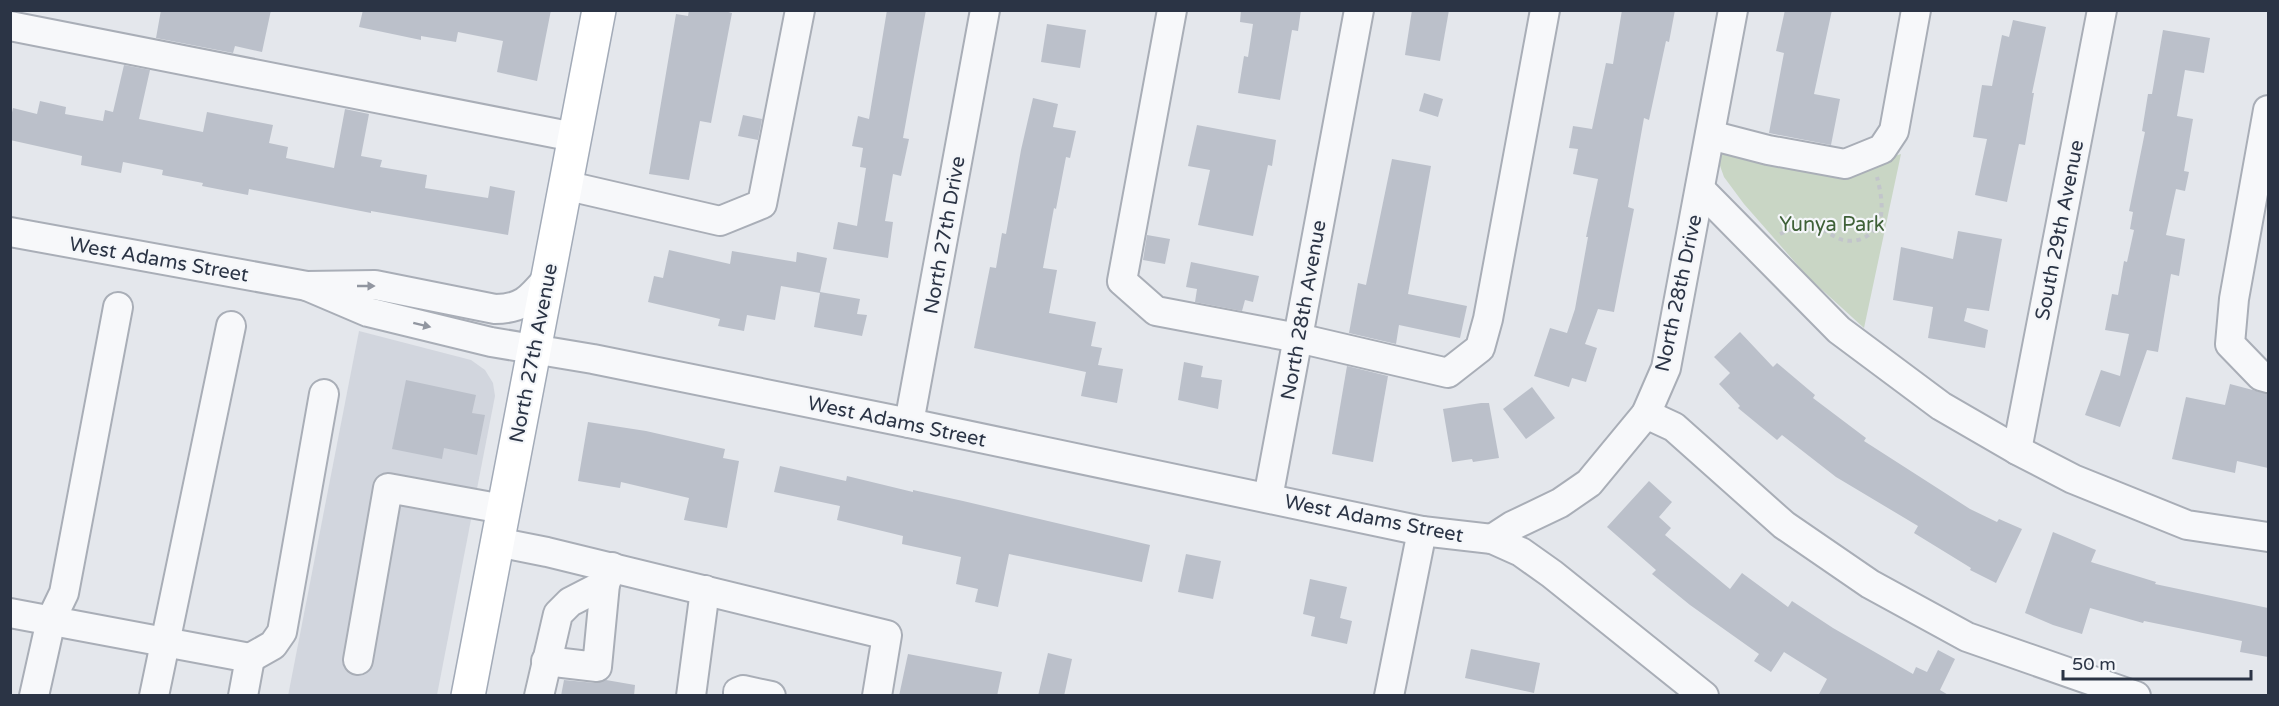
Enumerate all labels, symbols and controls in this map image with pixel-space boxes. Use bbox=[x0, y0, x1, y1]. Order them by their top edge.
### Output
street label: South 29th Avenue bbox=[2031, 138, 2089, 322]
street label: North 27th Drive bbox=[919, 154, 971, 316]
street label: North 28th Drive bbox=[1651, 212, 1707, 374]
park label: Yunya Park bbox=[1779, 213, 1885, 237]
street label: North 28th Avenue bbox=[1276, 218, 1332, 402]
street label: West Adams Street bbox=[67, 232, 251, 288]
street label: North 27th Avenue bbox=[505, 261, 563, 445]
one-way arrow bbox=[356, 281, 375, 291]
one-way arrow bbox=[413, 321, 431, 331]
street label: West Adams Street bbox=[805, 391, 989, 453]
street label: West Adams Street bbox=[1282, 490, 1466, 548]
scale bar bbox=[2063, 643, 2250, 681]
text: 50 m bbox=[2072, 653, 2116, 675]

